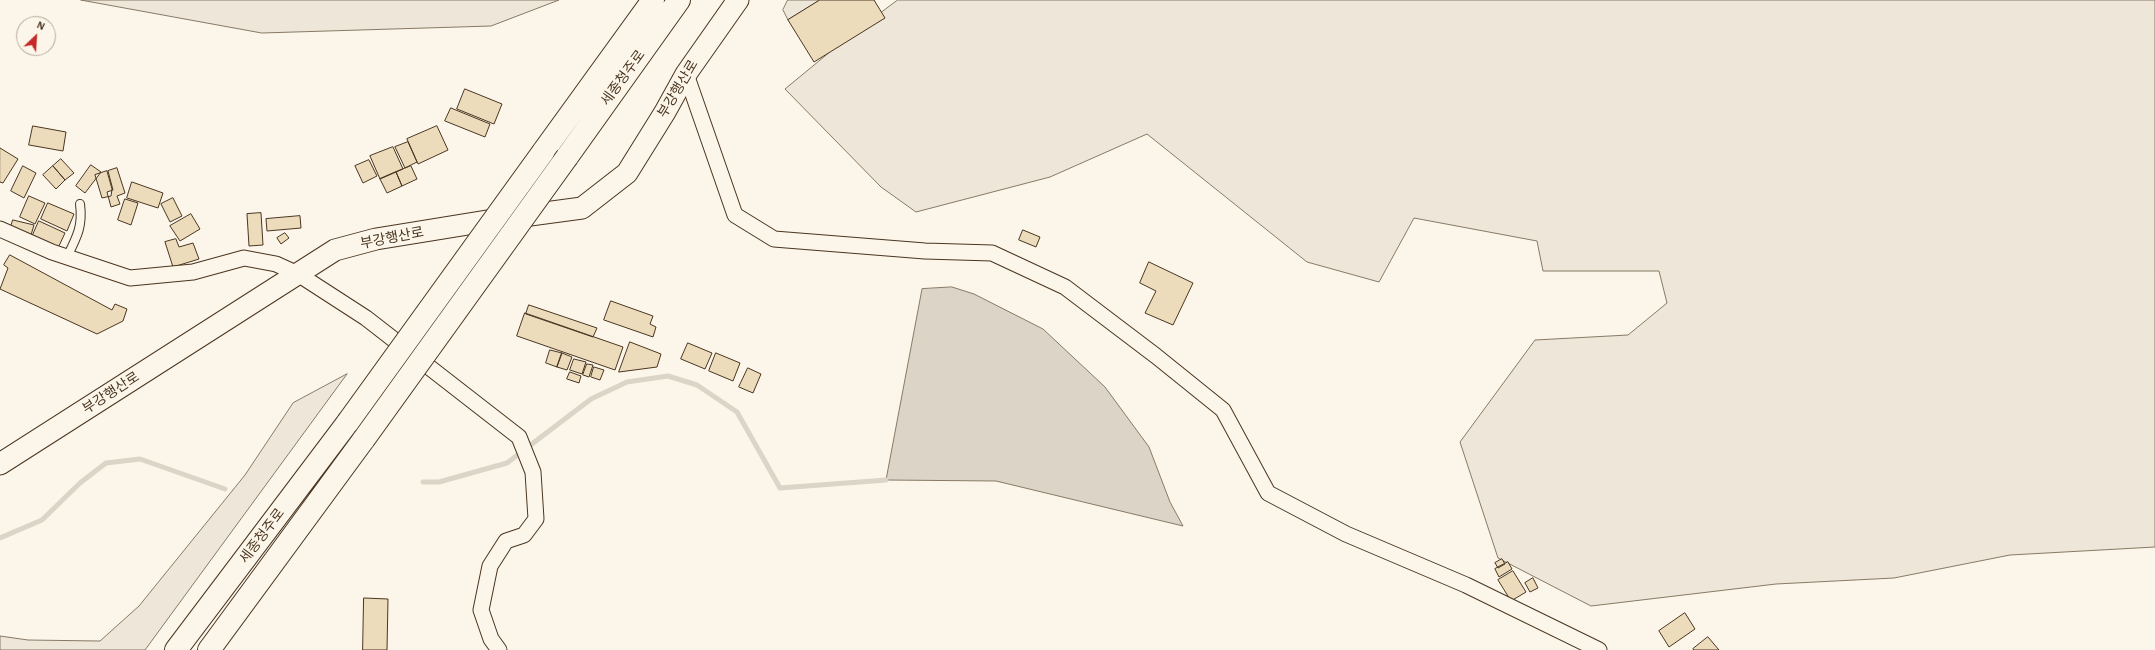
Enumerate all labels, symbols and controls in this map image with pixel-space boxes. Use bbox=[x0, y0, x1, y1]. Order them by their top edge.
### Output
north arrow bbox=[16, 16, 56, 56]
text: N bbox=[35, 19, 47, 32]
street label: 세종청주로 bbox=[597, 47, 649, 109]
street label: 부강행산로 bbox=[654, 57, 702, 121]
street label: 부강행산로 bbox=[359, 224, 425, 252]
street label: 부강행산로 bbox=[79, 368, 143, 418]
street label: 세종청주로 bbox=[236, 505, 288, 567]

